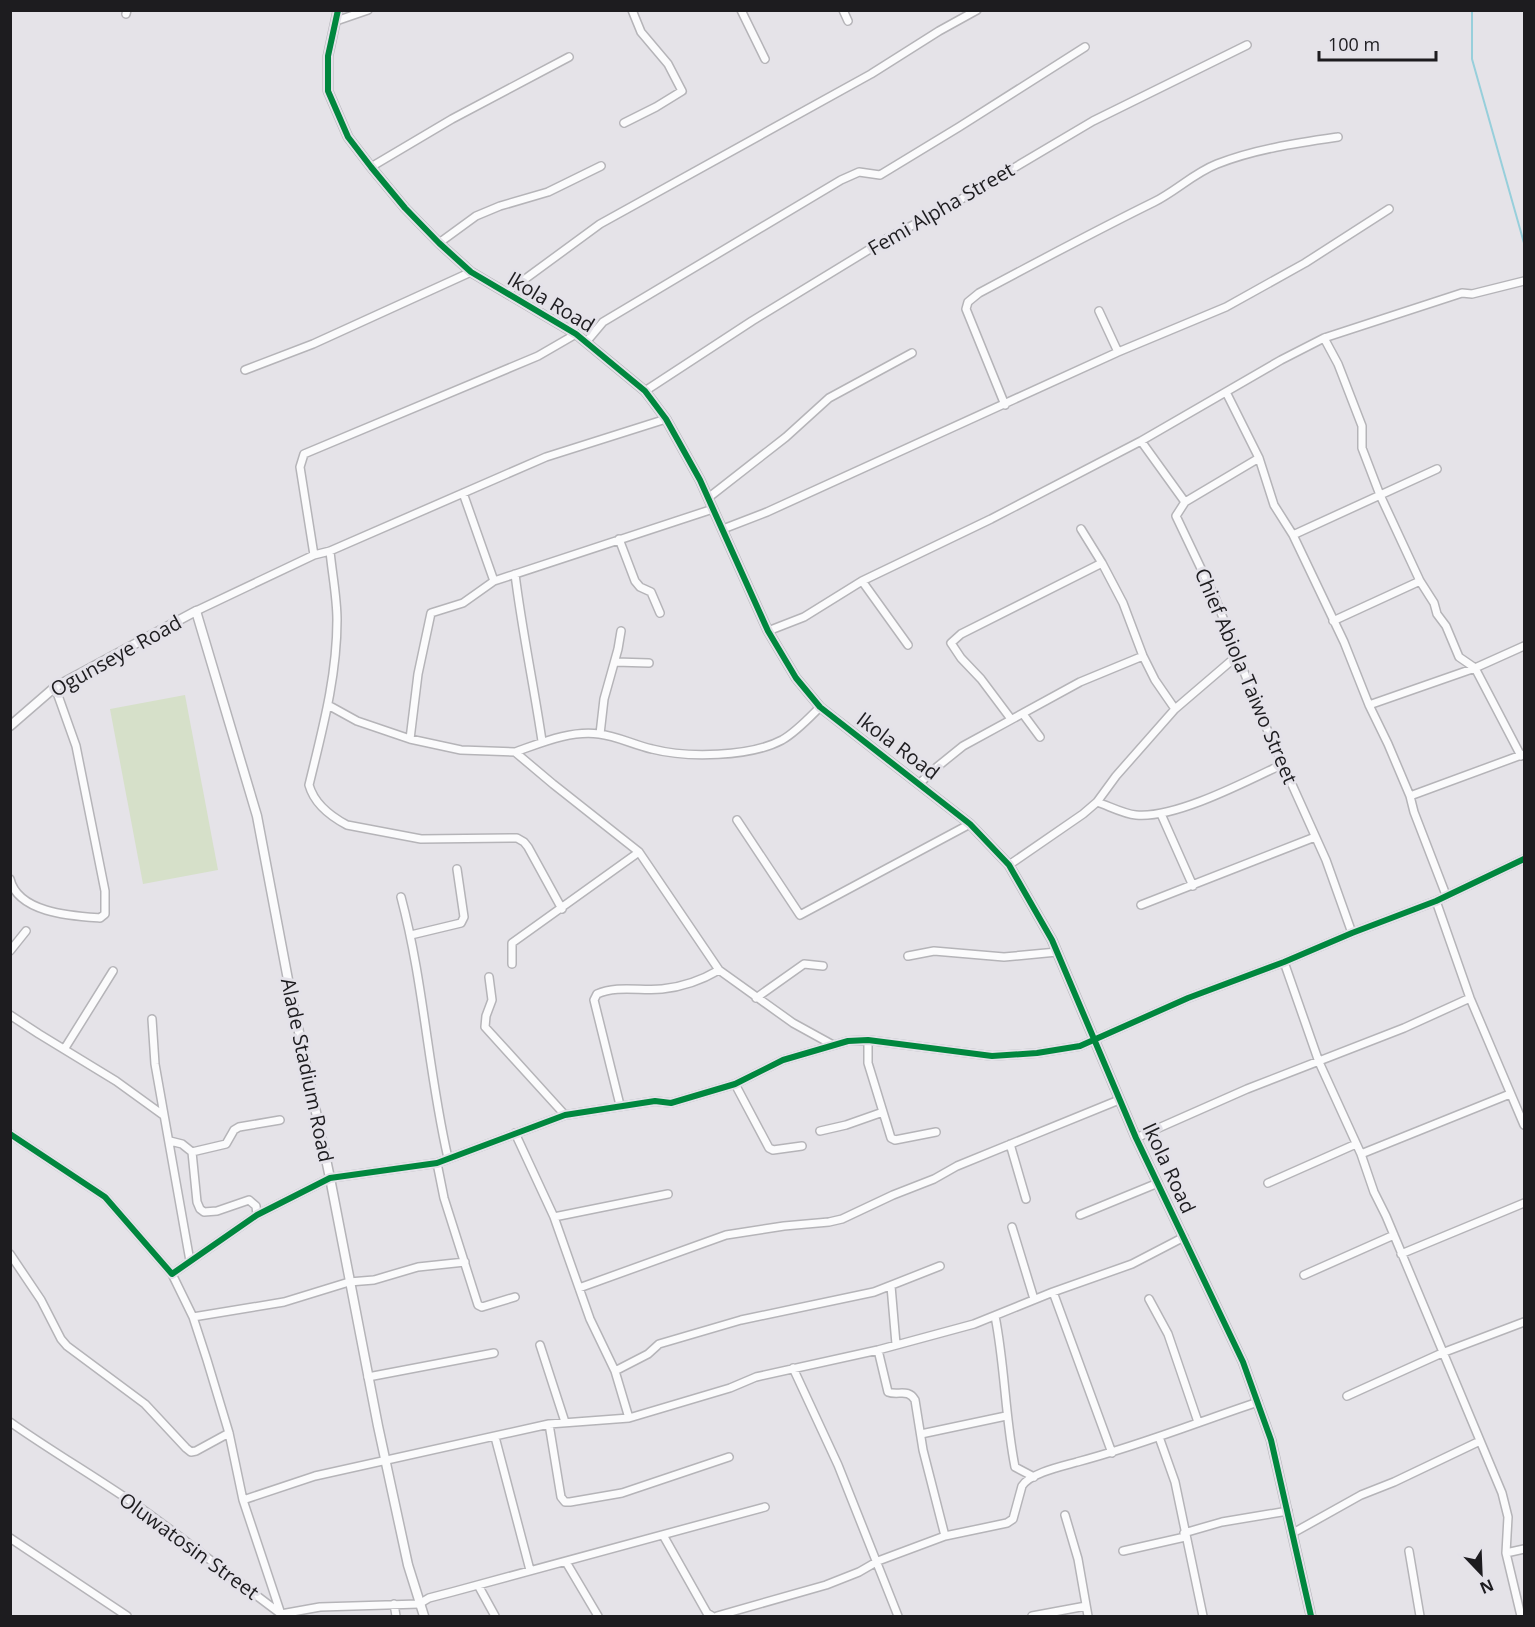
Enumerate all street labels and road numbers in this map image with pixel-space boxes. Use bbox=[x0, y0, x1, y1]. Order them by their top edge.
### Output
street label: Femi Alpha Street bbox=[863, 156, 1019, 261]
street label: Ikola Road bbox=[503, 265, 600, 338]
street label: Chief Abiola Taiwo Street bbox=[1189, 564, 1304, 788]
street label: Ogunseye Road bbox=[45, 608, 186, 703]
street label: Ikola Road bbox=[851, 706, 945, 786]
street label: Alade Stadium Road bbox=[275, 975, 340, 1164]
street label: Ikola Road bbox=[1137, 1118, 1202, 1218]
street label: Oluwatosin Street bbox=[114, 1486, 265, 1605]

